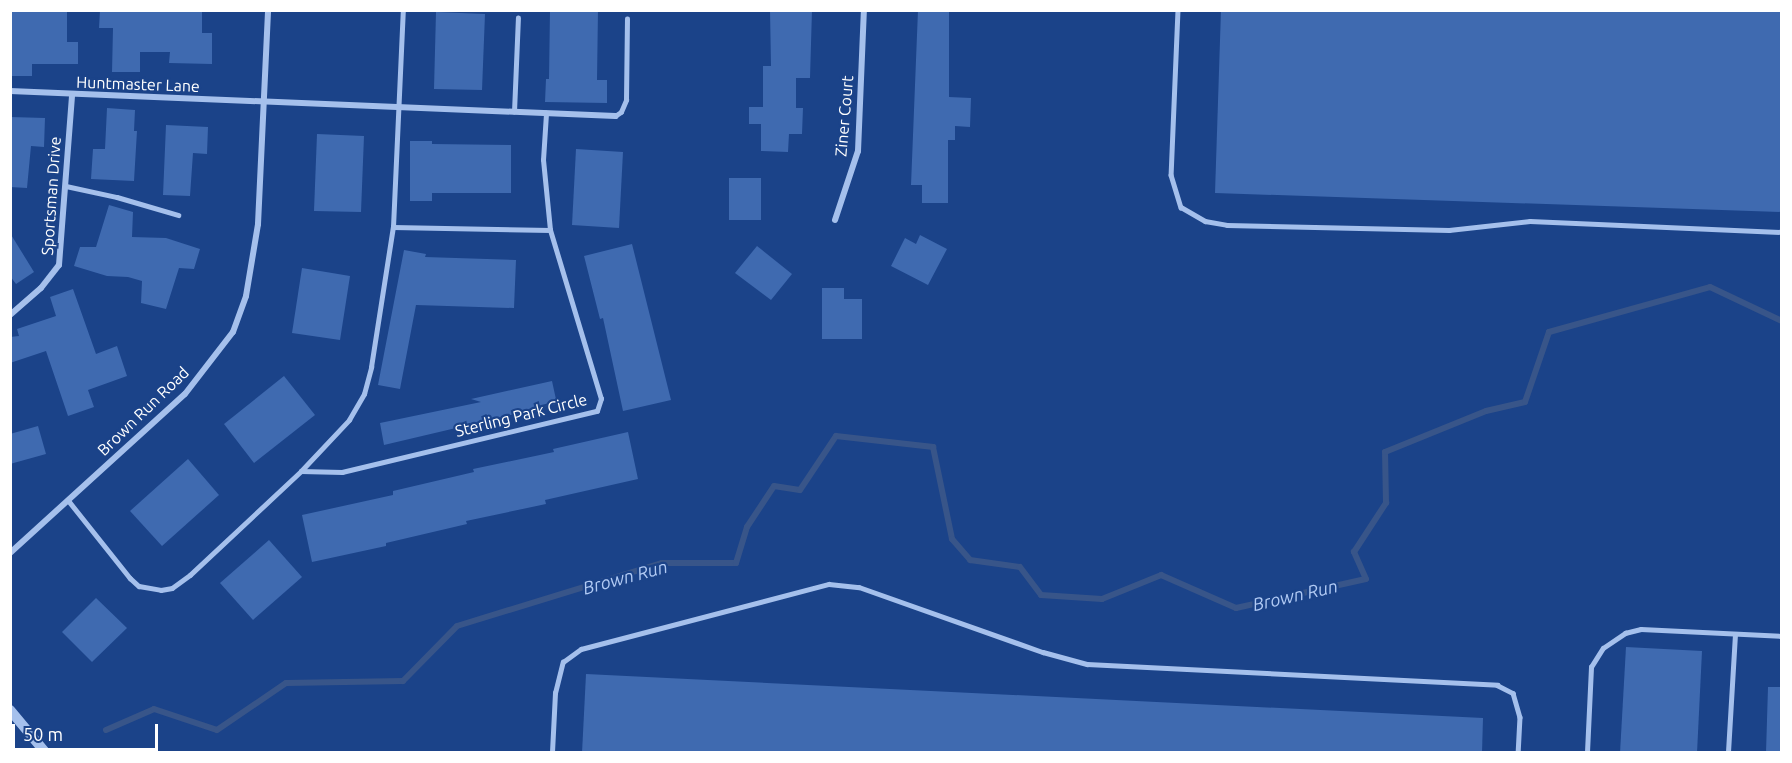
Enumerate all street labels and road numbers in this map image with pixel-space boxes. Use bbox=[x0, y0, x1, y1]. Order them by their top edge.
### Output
street label: Huntmaster Lane bbox=[76, 72, 200, 96]
street label: Ziner Court bbox=[831, 75, 857, 157]
street label: Sportsman Drive bbox=[37, 136, 65, 256]
street label: Brown Run Road bbox=[93, 363, 193, 459]
street label: Sterling Park Circle bbox=[453, 389, 589, 441]

